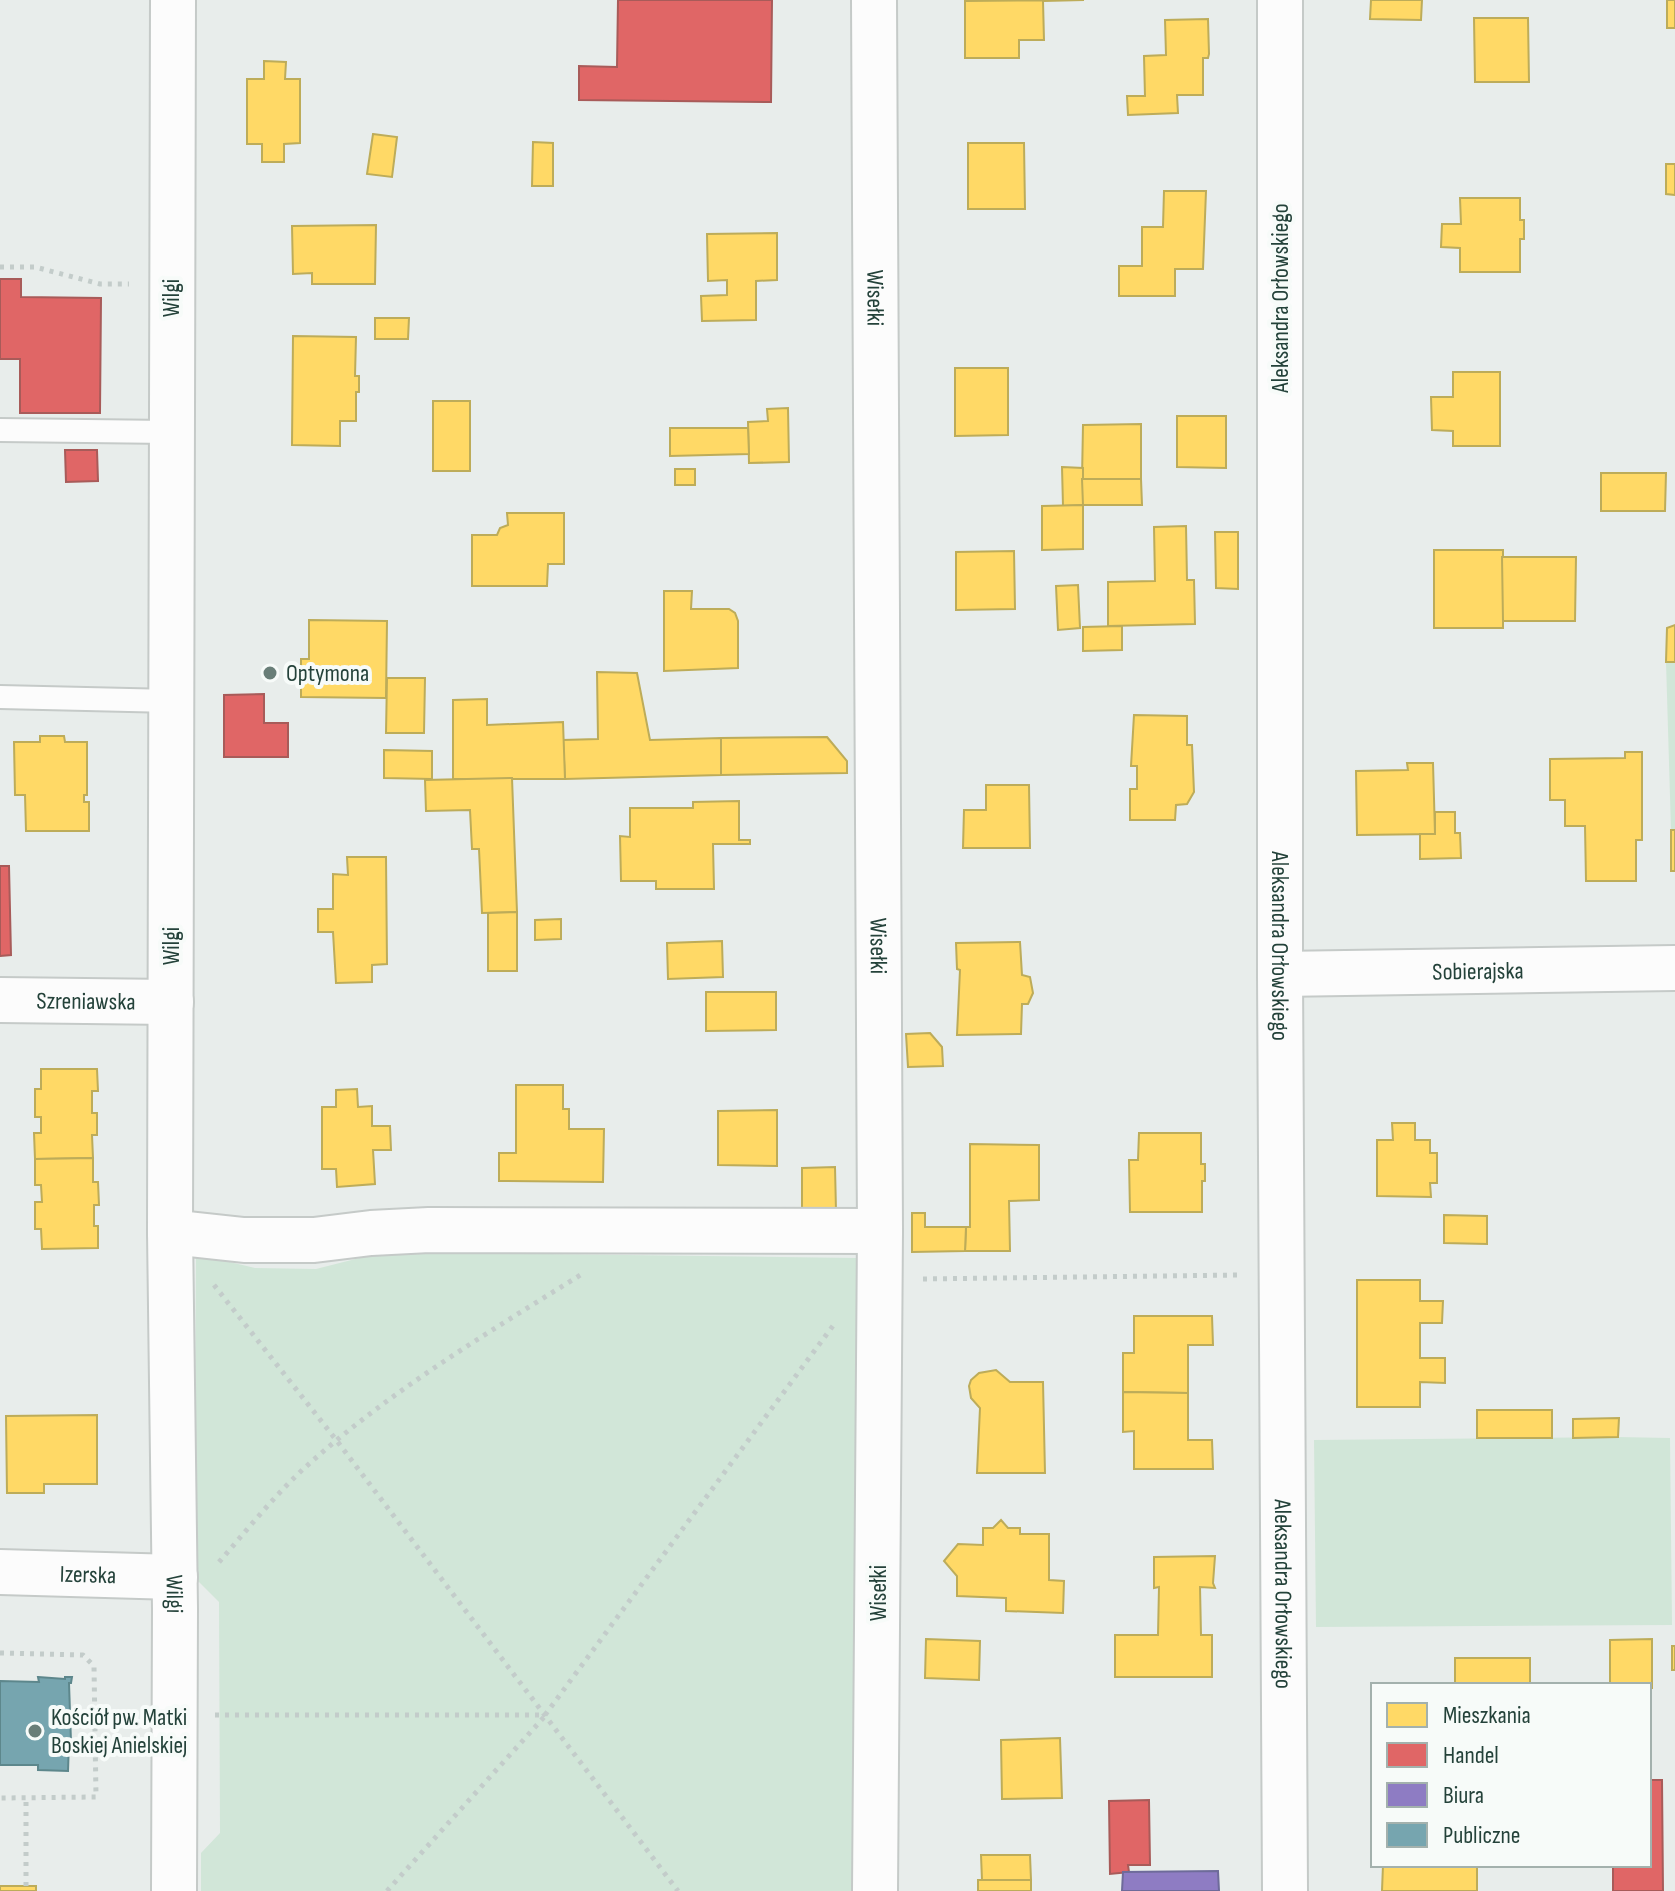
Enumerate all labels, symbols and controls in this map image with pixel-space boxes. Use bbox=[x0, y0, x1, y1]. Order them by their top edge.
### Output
street label: Aleksandra Orłowskiego bbox=[1266, 203, 1295, 394]
street label: Wisełki bbox=[861, 270, 890, 326]
street label: Wilgi bbox=[157, 279, 186, 317]
place label: Optymona bbox=[286, 659, 369, 688]
marker: Optymona bbox=[261, 664, 279, 682]
street label: Aleksandra Orłowskiego bbox=[1266, 850, 1295, 1041]
street label: Wisełki bbox=[864, 918, 893, 974]
street label: Wilgi bbox=[157, 927, 186, 965]
street label: Sobierajska bbox=[1432, 956, 1524, 986]
street label: Szreniawska bbox=[36, 986, 136, 1016]
street label: Aleksandra Orłowskiego bbox=[1268, 1498, 1298, 1689]
street label: Izerska bbox=[59, 1559, 117, 1590]
street label: Wisełki bbox=[864, 1565, 893, 1621]
street label: Wilgi bbox=[160, 1574, 190, 1613]
legend bbox=[1371, 1683, 1651, 1867]
text: Mieszkania bbox=[1443, 1701, 1531, 1730]
place label: Kościół pw. Matki Boskiej Anielskiej bbox=[51, 1703, 187, 1760]
marker: Kościół pw. Matki Boskiej Anielskiej bbox=[26, 1722, 44, 1740]
text: Handel bbox=[1443, 1741, 1499, 1770]
text: Biura bbox=[1443, 1781, 1484, 1810]
text: Publiczne bbox=[1443, 1821, 1521, 1850]

